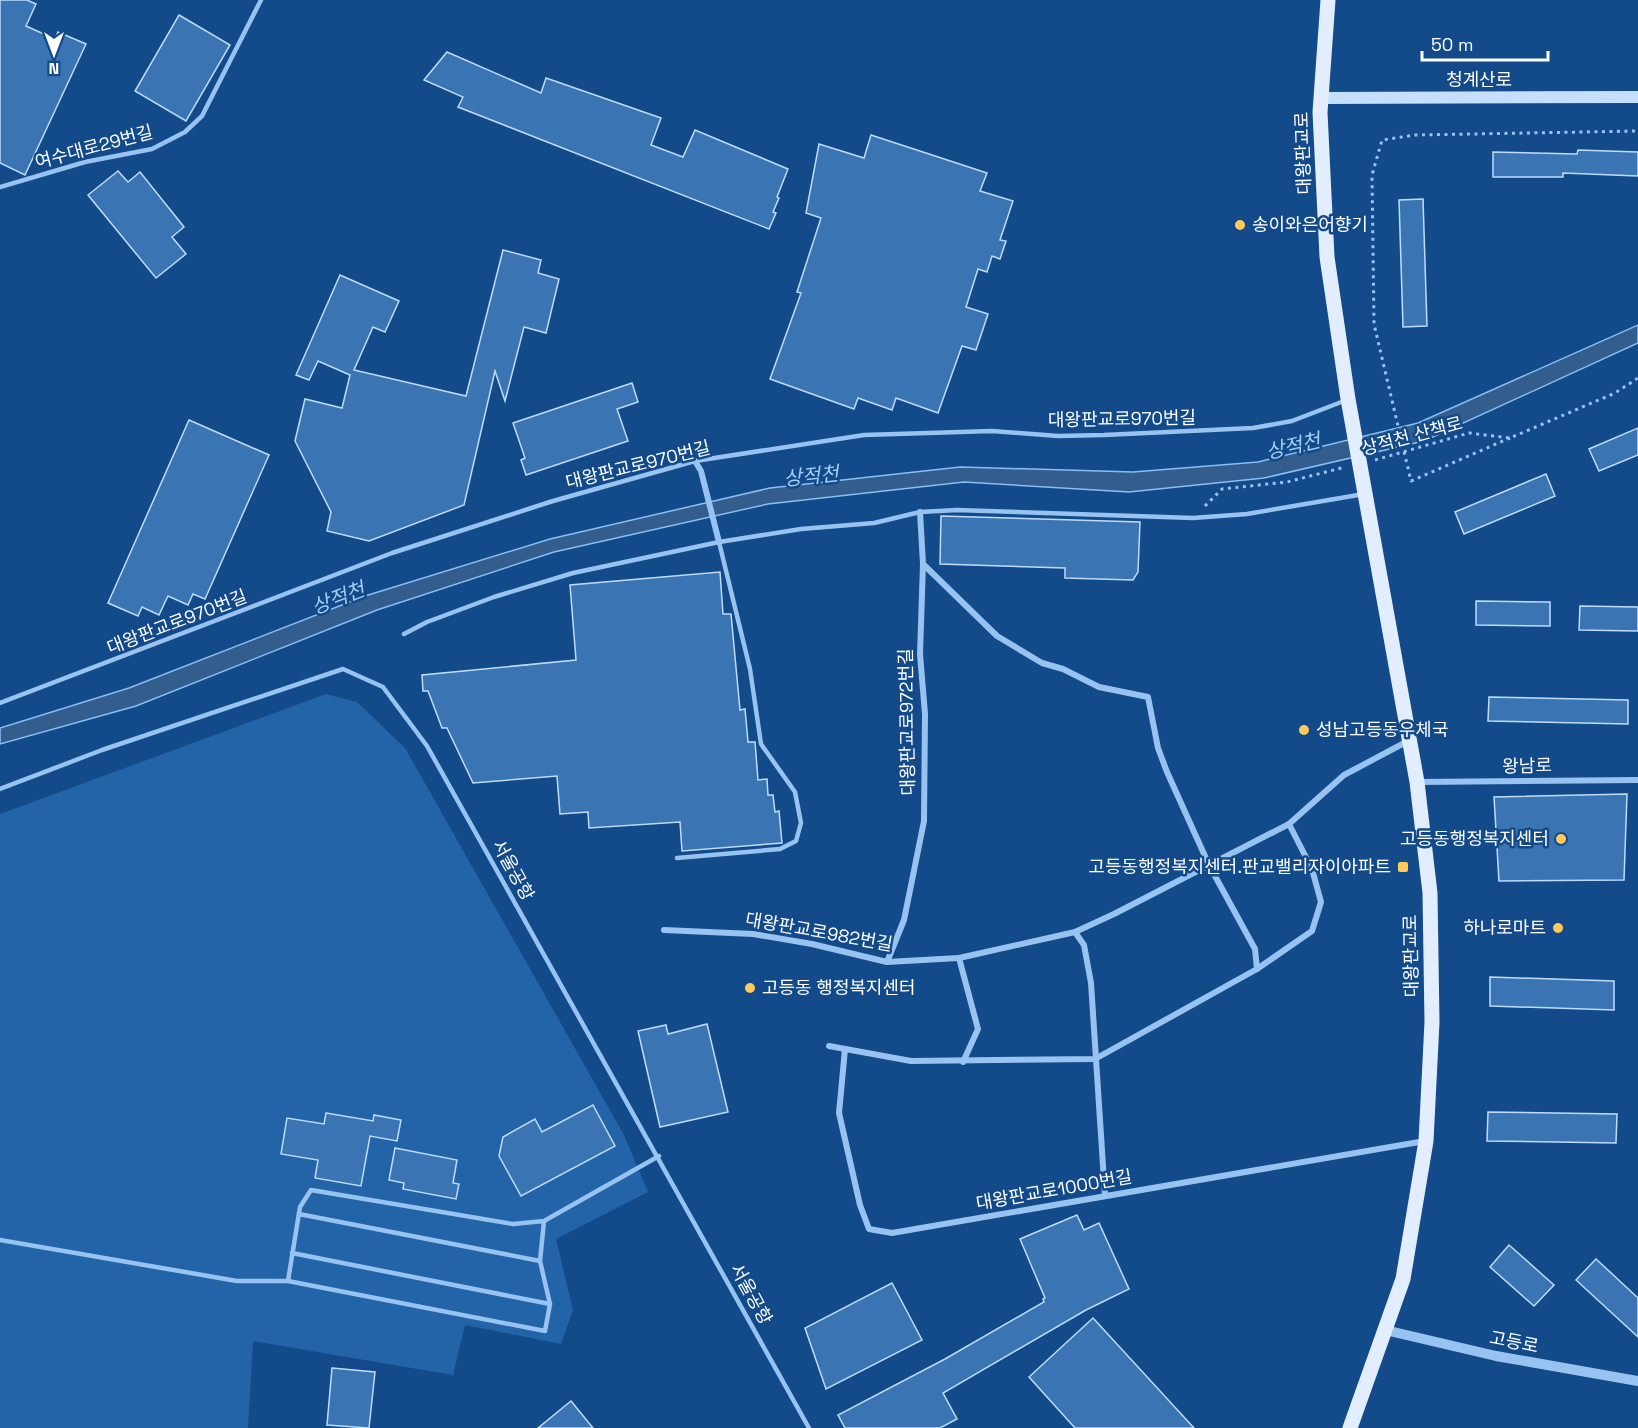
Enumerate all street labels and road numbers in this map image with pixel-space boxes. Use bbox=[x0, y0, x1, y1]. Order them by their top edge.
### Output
street label: 청계산로 bbox=[1446, 68, 1512, 91]
street label: 대왕판교로 bbox=[1290, 111, 1315, 195]
street label: 여수대로29번길 bbox=[32, 120, 155, 173]
street label: 대왕판교로970번길 bbox=[1048, 406, 1196, 431]
street label: 상적천 산책로 bbox=[1359, 411, 1465, 460]
street label: 대왕판교로970번길 bbox=[563, 435, 713, 494]
street label: 대왕판교로970번길 bbox=[104, 584, 250, 659]
street label: 대왕판교로972번길 bbox=[894, 648, 919, 796]
street label: 왕남로 bbox=[1502, 754, 1552, 777]
street label: 서울공항 bbox=[487, 835, 540, 904]
street label: 대왕판교로982번길 bbox=[744, 907, 894, 956]
street label: 대왕판교로 bbox=[1398, 914, 1423, 998]
street label: 대왕판교로1000번길 bbox=[974, 1164, 1134, 1215]
street label: 서울공항 bbox=[725, 1259, 778, 1328]
street label: 고등로 bbox=[1488, 1325, 1541, 1358]

